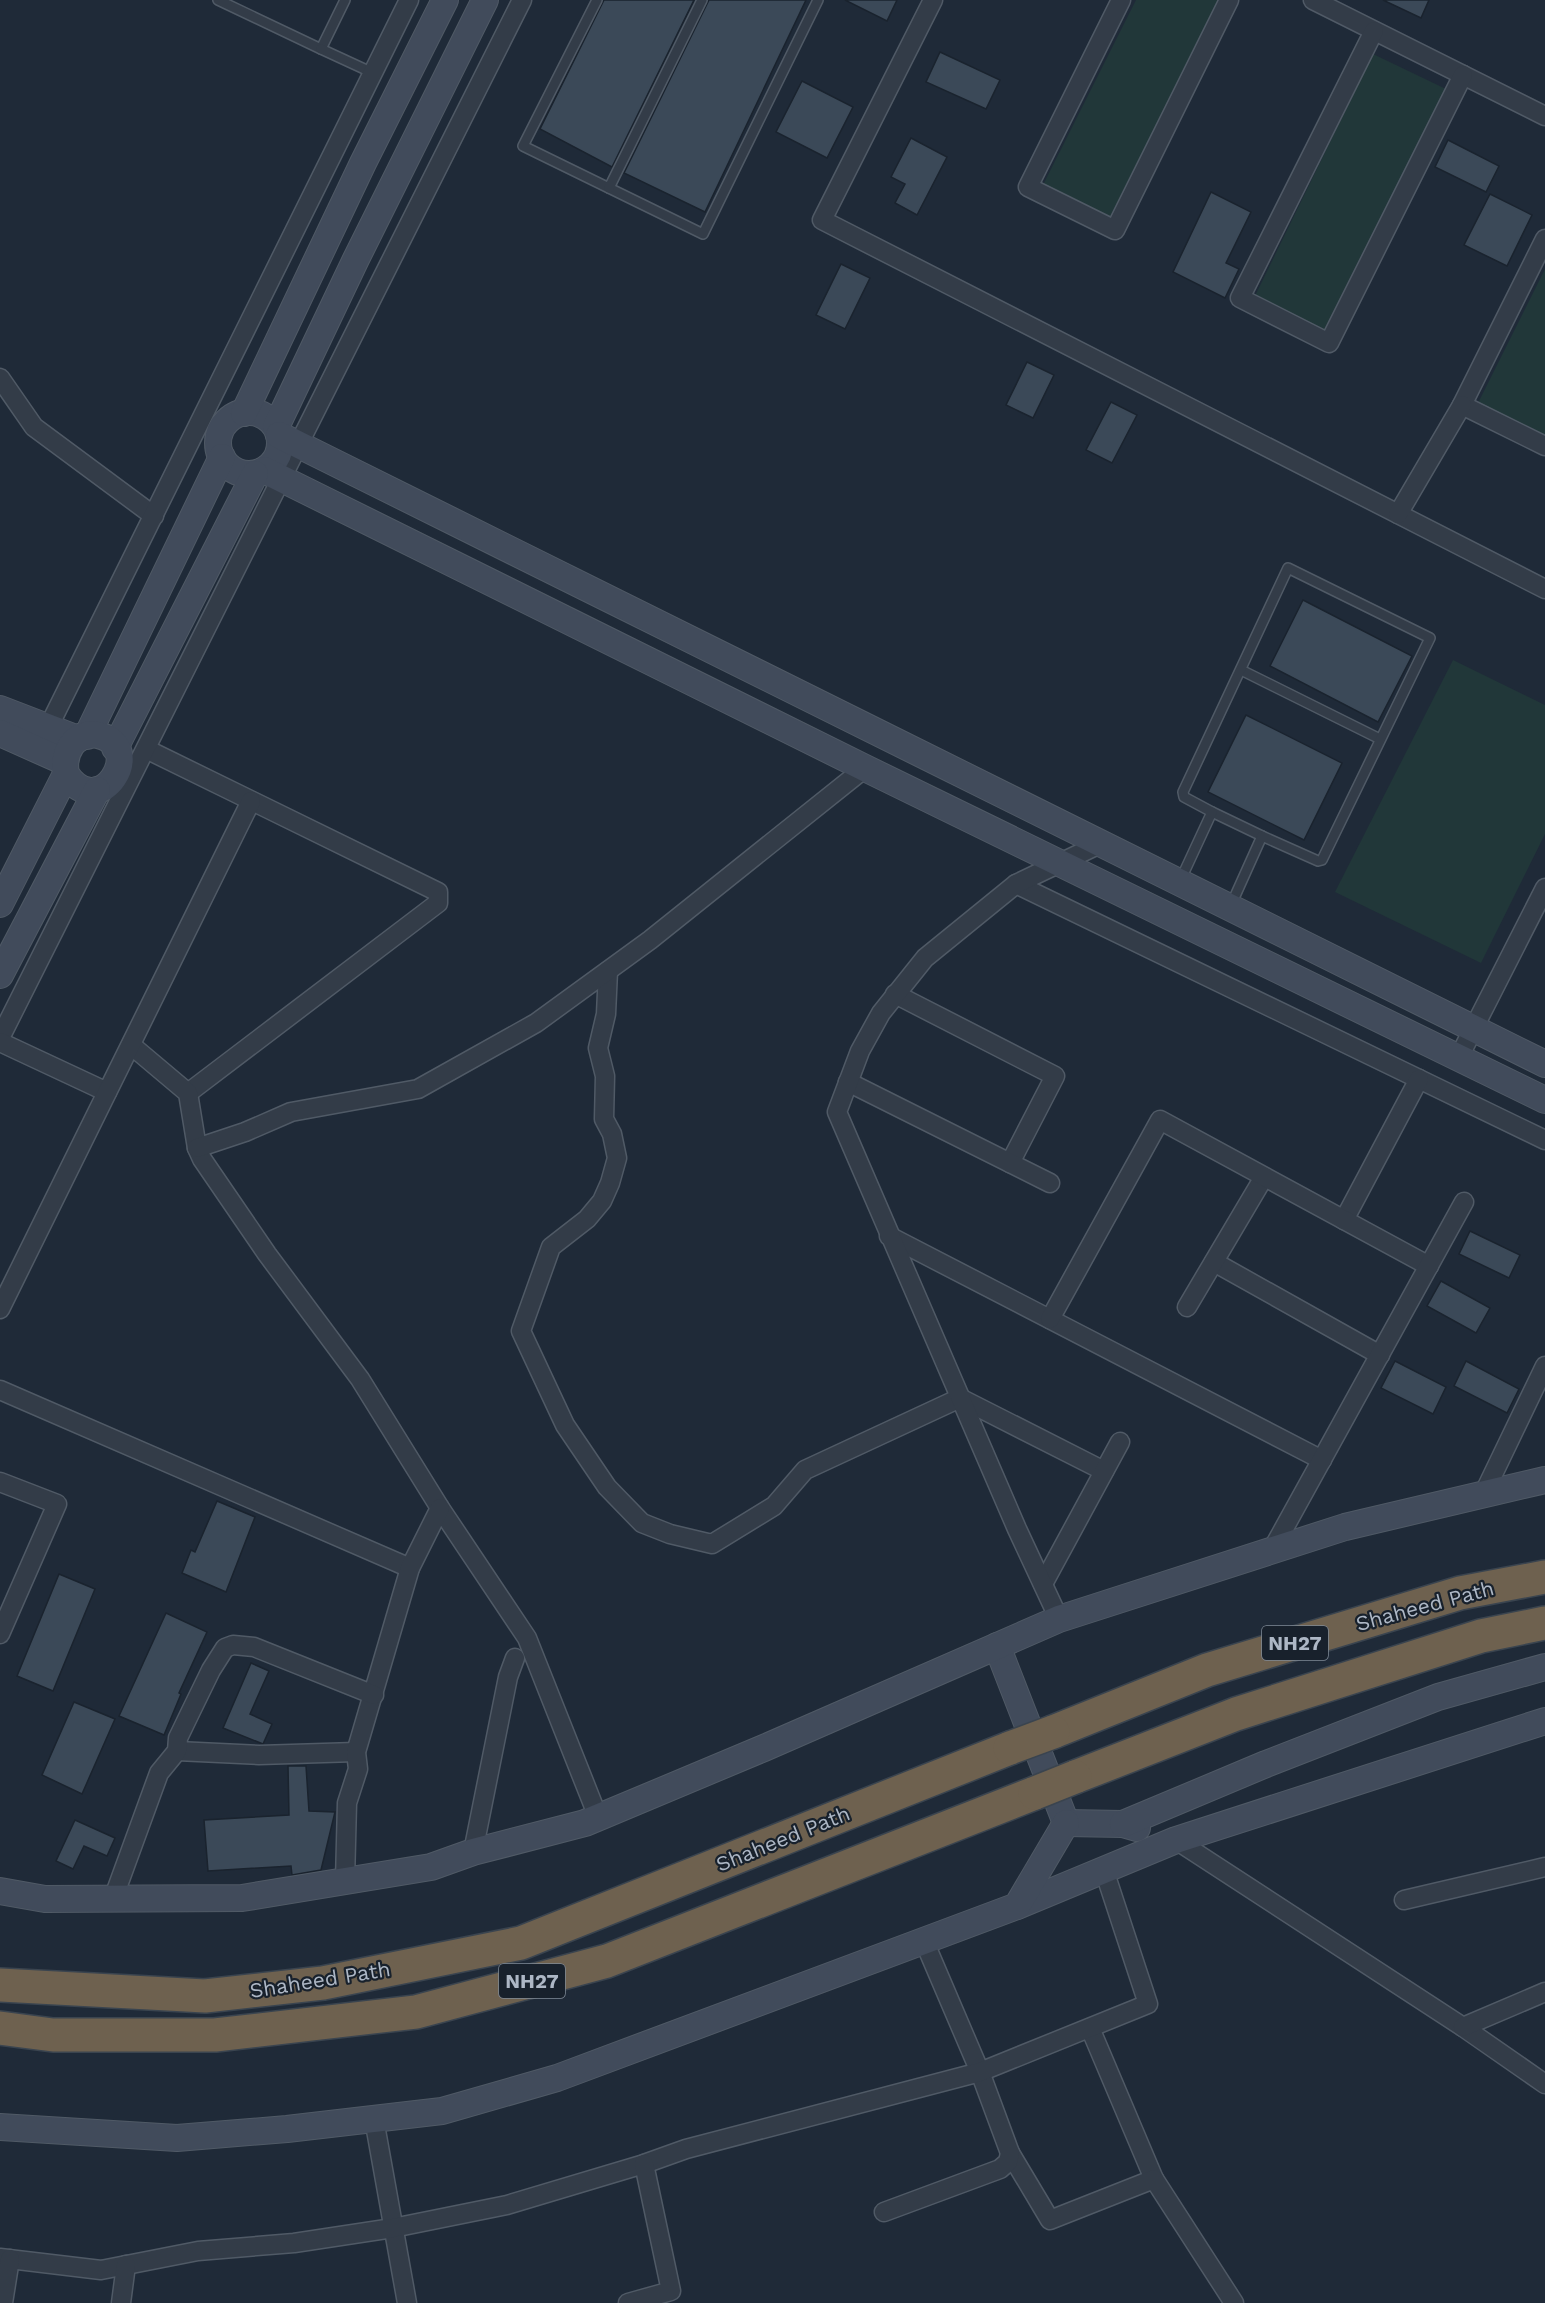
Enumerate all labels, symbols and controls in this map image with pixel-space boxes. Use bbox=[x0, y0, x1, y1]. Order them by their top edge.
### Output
street label: Shaheed Path bbox=[1353, 1575, 1497, 1636]
road number: NH27 bbox=[1262, 1626, 1328, 1660]
street label: Shaheed Path bbox=[712, 1800, 853, 1877]
street label: Shaheed Path bbox=[248, 1956, 392, 2003]
road number: NH27 bbox=[499, 1964, 565, 1998]

